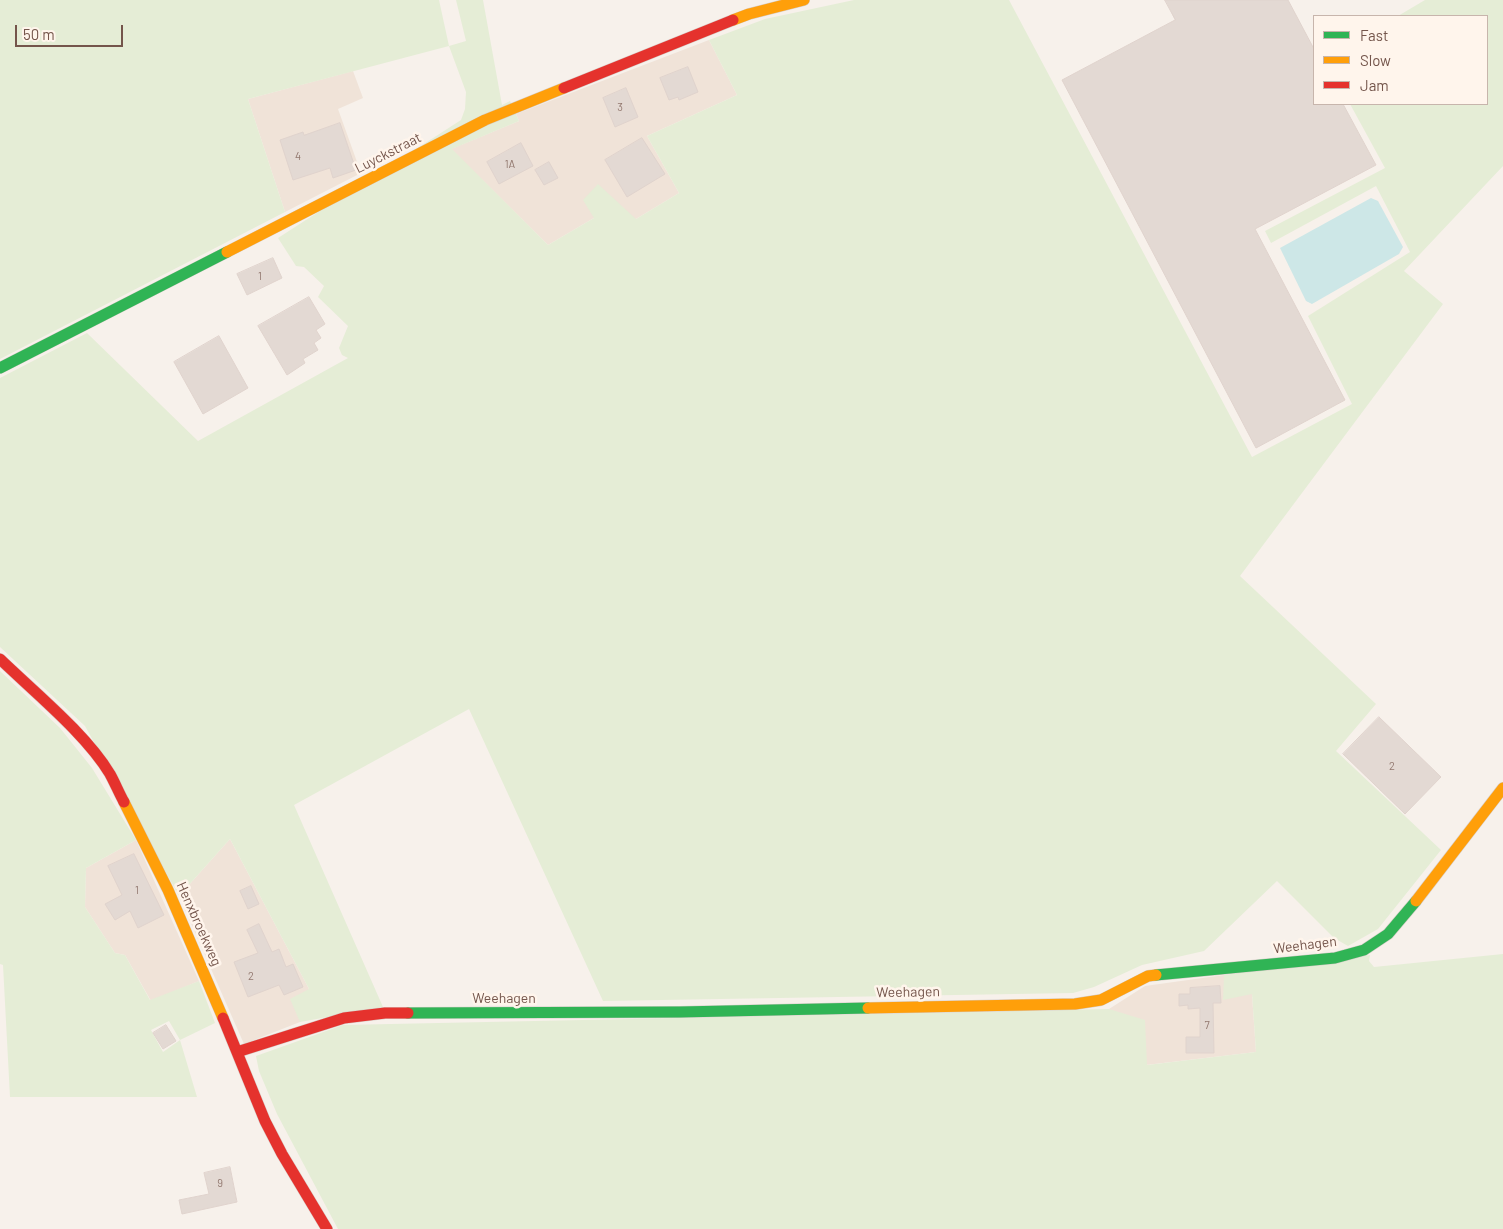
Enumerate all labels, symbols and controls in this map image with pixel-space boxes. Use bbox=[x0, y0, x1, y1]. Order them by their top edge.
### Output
scale bar bbox=[18, 15, 125, 47]
legend bbox=[1313, 15, 1488, 105]
text: 50 m bbox=[23, 25, 55, 43]
text: Fast bbox=[1360, 26, 1388, 44]
text: Slow bbox=[1360, 51, 1391, 69]
text: Jam bbox=[1360, 76, 1389, 94]
house number: 3 bbox=[617, 100, 623, 114]
street label: Luyckstraat bbox=[352, 129, 424, 177]
house number: 4 bbox=[295, 149, 301, 163]
house number: 1A bbox=[505, 157, 515, 171]
house number: 1 bbox=[258, 269, 262, 283]
house number: 2 bbox=[1389, 759, 1395, 773]
street label: Henxbroekweg bbox=[173, 879, 225, 969]
house number: 1 bbox=[135, 883, 139, 897]
street label: Weehagen bbox=[1272, 933, 1338, 957]
house number: 2 bbox=[248, 969, 254, 983]
street label: Weehagen bbox=[876, 983, 940, 1001]
street label: Weehagen bbox=[472, 990, 536, 1006]
house number: 7 bbox=[1204, 1018, 1210, 1032]
house number: 9 bbox=[217, 1176, 223, 1190]

